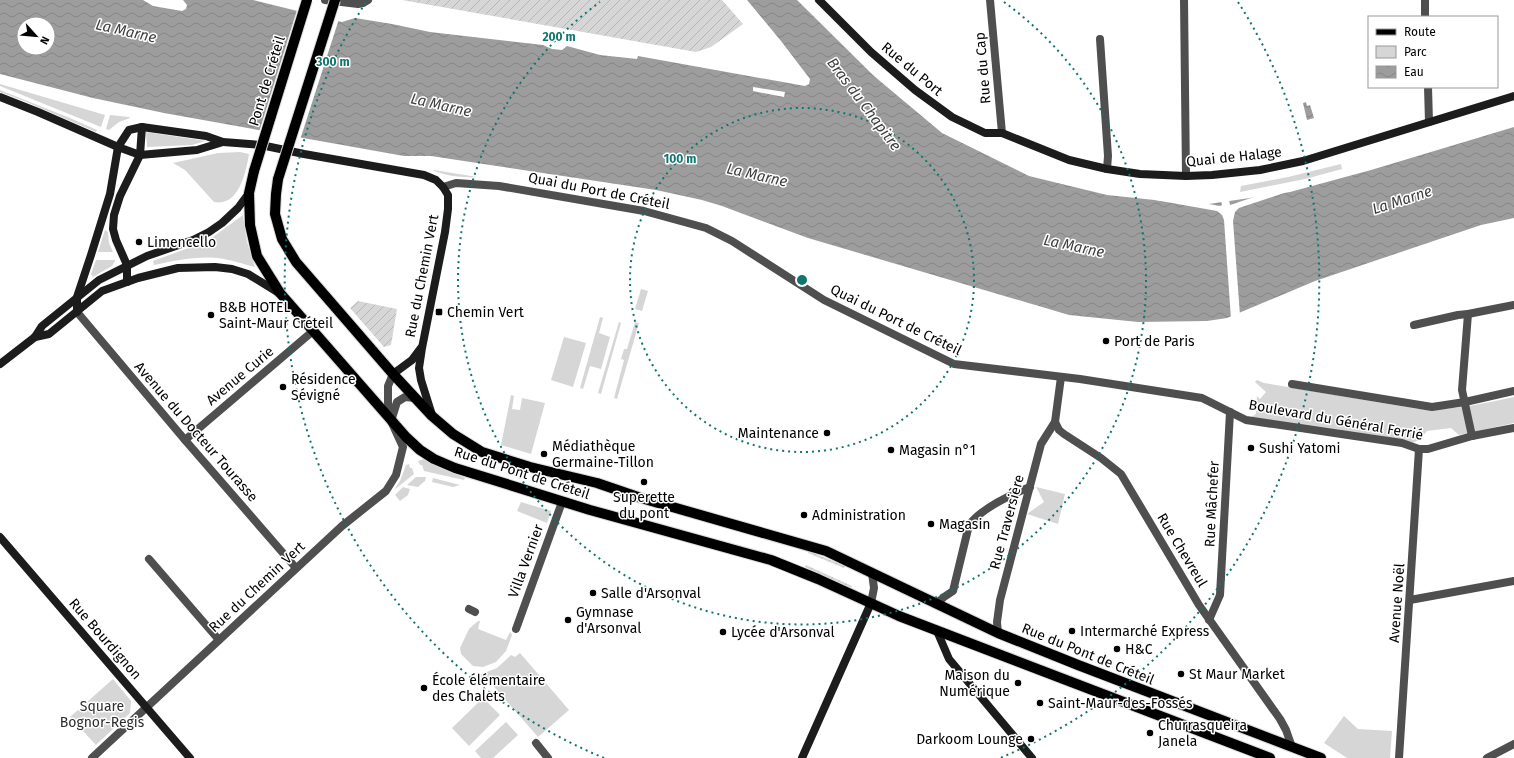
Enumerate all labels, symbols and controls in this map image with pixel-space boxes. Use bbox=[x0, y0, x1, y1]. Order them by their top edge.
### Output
water label: La Marne bbox=[94, 15, 158, 47]
north arrow bbox=[16, 16, 56, 56]
legend bbox=[1368, 16, 1498, 88]
text: Route bbox=[1404, 25, 1436, 39]
text: 200 m bbox=[542, 30, 576, 44]
street label: Rue du Cap bbox=[971, 31, 995, 105]
text: N bbox=[37, 34, 52, 47]
street label: Pont de Créteil bbox=[245, 34, 289, 128]
street label: Rue du Port bbox=[878, 39, 947, 100]
text: Parc bbox=[1404, 45, 1427, 59]
water label: Bras du Chapitre bbox=[823, 54, 905, 154]
text: 300 m bbox=[315, 55, 350, 69]
text: Eau bbox=[1404, 65, 1424, 79]
water label: La Marne bbox=[409, 89, 473, 121]
street label: Quai de Halage bbox=[1185, 144, 1283, 170]
text: 100 m bbox=[664, 152, 696, 166]
water label: La Marne bbox=[725, 159, 789, 191]
street label: Quai du Port de Créteil bbox=[527, 169, 671, 213]
water label: La Marne bbox=[1370, 182, 1434, 218]
street label: Rue du Chemin Vert bbox=[402, 212, 442, 339]
water label: La Marne bbox=[1042, 231, 1106, 261]
place label: Limencello bbox=[147, 234, 216, 251]
marker: Limencello bbox=[134, 237, 144, 247]
centre of rings bbox=[795, 273, 809, 287]
street label: Quai du Port de Créteil bbox=[828, 281, 964, 359]
place label: B&B HOTEL Saint-Maur Créteil bbox=[219, 299, 333, 332]
place label: Chemin Vert bbox=[447, 304, 525, 321]
marker: Chemin Vert bbox=[434, 307, 444, 317]
marker: B&B HOTEL Saint-Maur Créteil bbox=[206, 310, 216, 320]
place label: Port de Paris bbox=[1114, 333, 1195, 350]
marker: Port de Paris bbox=[1101, 336, 1111, 346]
street label: Avenue Curie bbox=[203, 343, 277, 409]
street label: Avenue du Docteur Tourasse bbox=[131, 359, 261, 505]
place label: Résidence Sévigné bbox=[291, 371, 356, 404]
marker: Résidence Sévigné bbox=[278, 382, 288, 392]
street label: Boulevard du Général Ferrié bbox=[1247, 396, 1425, 444]
place label: Maintenance bbox=[738, 425, 819, 442]
marker: Maintenance bbox=[822, 428, 832, 438]
place label: Médiathèque Germaine-Tillon bbox=[552, 438, 654, 471]
place label: Sushi Yatomi bbox=[1259, 440, 1340, 457]
place label: Magasin n°1 bbox=[899, 442, 976, 459]
street label: Rue du Pont de Créteil bbox=[452, 443, 592, 503]
marker: Sushi Yatomi bbox=[1246, 443, 1256, 453]
marker: Magasin n°1 bbox=[886, 445, 896, 455]
marker: Médiathèque Germaine-Tillon bbox=[539, 449, 549, 459]
street label: Rue Mâchefer bbox=[1201, 460, 1223, 548]
street label: Rue Traversière bbox=[986, 473, 1028, 571]
marker: Superette du pont bbox=[639, 477, 649, 487]
place label: Superette du pont bbox=[613, 489, 675, 522]
place label: Administration bbox=[812, 507, 906, 524]
marker: Administration bbox=[799, 510, 809, 520]
street label: Rue Chevreul bbox=[1153, 510, 1211, 590]
place label: Magasin bbox=[939, 516, 991, 533]
marker: Magasin bbox=[926, 519, 936, 529]
street label: Villa Vernier bbox=[505, 521, 547, 600]
street label: Rue du Chemin Vert bbox=[205, 537, 309, 636]
street label: Avenue Noël bbox=[1386, 563, 1408, 643]
place label: Salle d'Arsonval bbox=[601, 585, 701, 602]
marker: Salle d'Arsonval bbox=[588, 588, 598, 598]
street label: Rue Bourdignon bbox=[65, 595, 145, 683]
place label: Gymnase d'Arsonval bbox=[576, 604, 641, 637]
marker: Gymnase d'Arsonval bbox=[563, 615, 573, 625]
street label: Rue du Pont de Créteil bbox=[1019, 620, 1157, 688]
place label: Intermarché Express bbox=[1080, 623, 1210, 640]
place label: Lycée d'Arsonval bbox=[731, 624, 835, 641]
marker: Intermarché Express bbox=[1067, 626, 1077, 636]
marker: Lycée d'Arsonval bbox=[718, 627, 728, 637]
place label: H&C bbox=[1125, 641, 1153, 658]
marker: H&C bbox=[1112, 644, 1122, 654]
place label: St Maur Market bbox=[1189, 666, 1286, 683]
place label: Maison du Numérique bbox=[939, 667, 1010, 700]
marker: St Maur Market bbox=[1176, 669, 1186, 679]
place label: École élémentaire des Chalets bbox=[432, 671, 545, 705]
marker: Maison du Numérique bbox=[1013, 678, 1023, 688]
marker: École élémentaire des Chalets bbox=[419, 683, 429, 693]
place label: Saint-Maur-des-Fossés bbox=[1048, 695, 1193, 712]
park label: Square Bognor-Regis bbox=[60, 698, 145, 731]
marker: Saint-Maur-des-Fossés bbox=[1035, 698, 1045, 708]
place label: Churrasqueira Janela bbox=[1158, 717, 1247, 750]
marker: Churrasqueira Janela bbox=[1145, 728, 1155, 738]
place label: Darkoom Lounge bbox=[916, 731, 1023, 748]
marker: Darkoom Lounge bbox=[1026, 734, 1036, 744]

